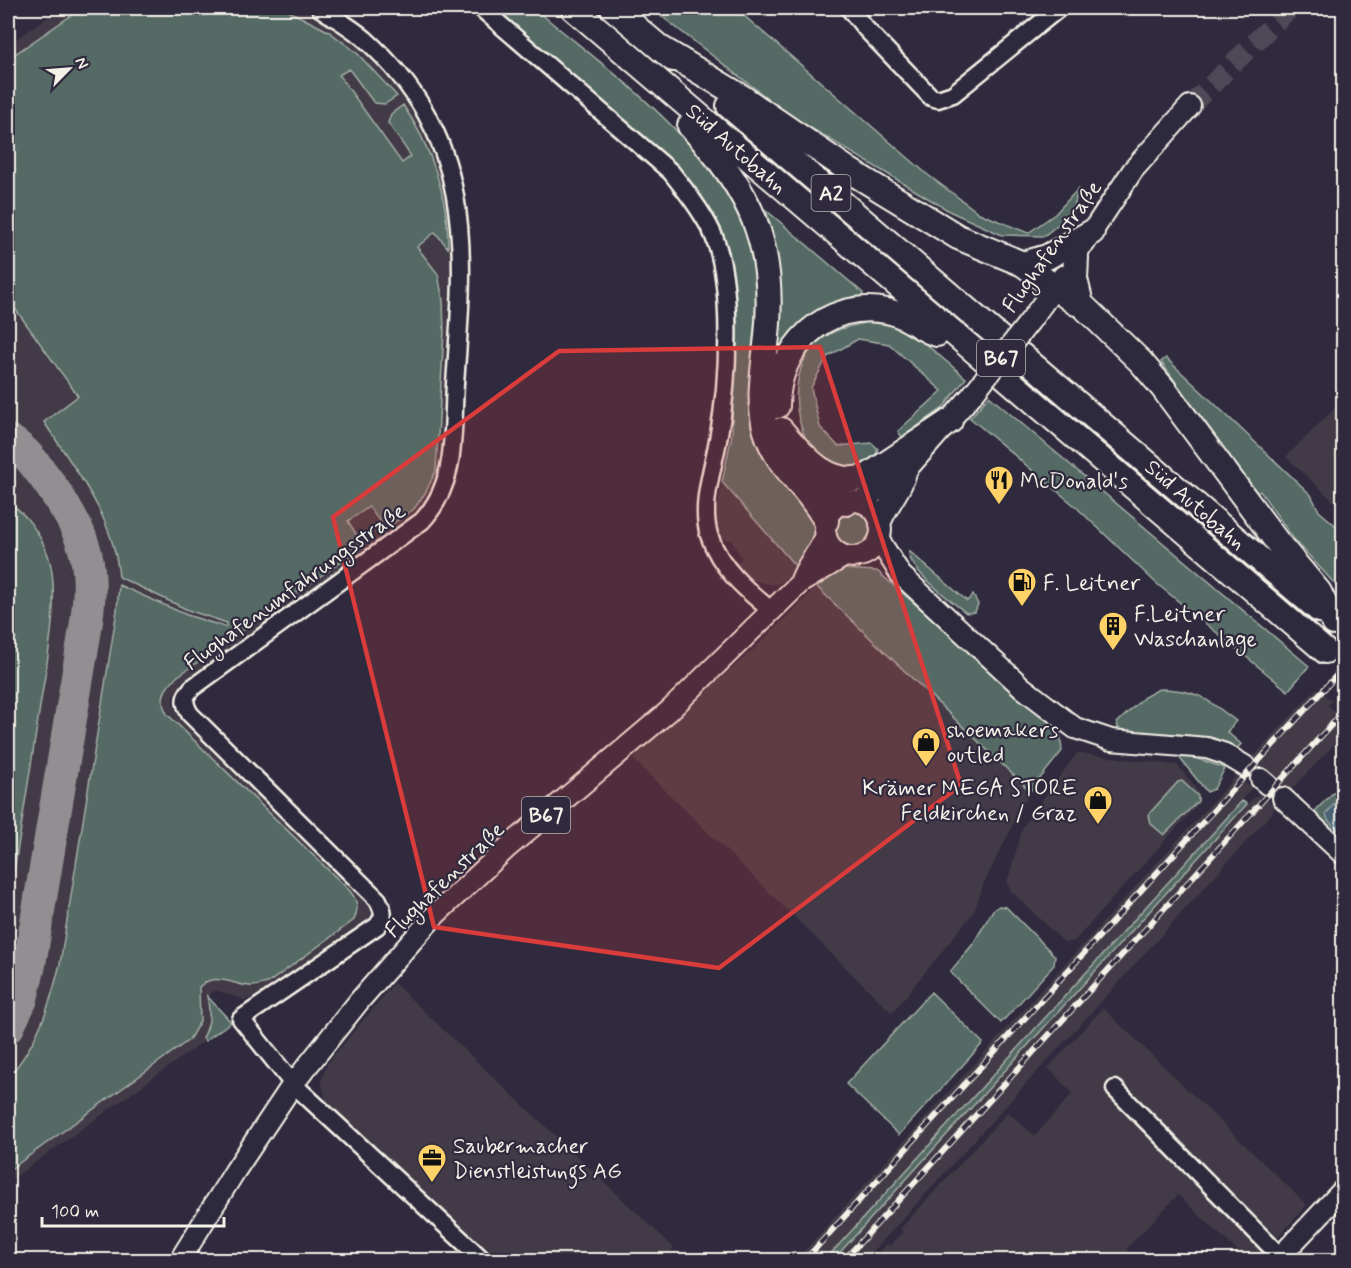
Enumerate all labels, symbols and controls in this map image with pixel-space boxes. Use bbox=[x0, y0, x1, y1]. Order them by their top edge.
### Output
north arrow bbox=[39, 39, 99, 99]
text: N bbox=[69, 54, 93, 73]
street label: Süd Autobahn bbox=[679, 98, 792, 201]
road number: A2 bbox=[812, 175, 850, 211]
street label: Flughafenstraße bbox=[997, 175, 1111, 321]
road number: B67 bbox=[977, 340, 1025, 376]
street label: Süd Autobahn bbox=[1138, 454, 1251, 557]
restaurant icon: McDonald's bbox=[983, 464, 1015, 506]
place label: McDonald's bbox=[1020, 468, 1128, 496]
street label: Flughafenumfahrungsstraße bbox=[179, 498, 414, 680]
fuel station icon: F. Leitner bbox=[1006, 566, 1038, 608]
place label: F. Leitner bbox=[1043, 570, 1141, 598]
place label: F.Leitner Waschanlage bbox=[1134, 601, 1257, 657]
building icon: F.Leitner Waschanlage bbox=[1097, 610, 1129, 652]
place label: shoemakers outled bbox=[947, 717, 1059, 770]
shop icon: shoemakers outled bbox=[910, 726, 942, 768]
place label: Krämer MEGA STORE Feldkirchen / Graz bbox=[862, 775, 1077, 828]
shop icon: Krämer MEGA STORE Feldkirchen / Graz bbox=[1082, 784, 1114, 826]
road number: B67 bbox=[522, 797, 570, 833]
street label: Flughafenstraße bbox=[380, 816, 513, 947]
place label: Saubermacher Dienstleistungs AG bbox=[453, 1133, 622, 1189]
office icon: Saubermacher Dienstleistungs AG bbox=[416, 1142, 448, 1184]
scale bar bbox=[42, 1190, 224, 1228]
text: 100 m bbox=[51, 1200, 99, 1224]

